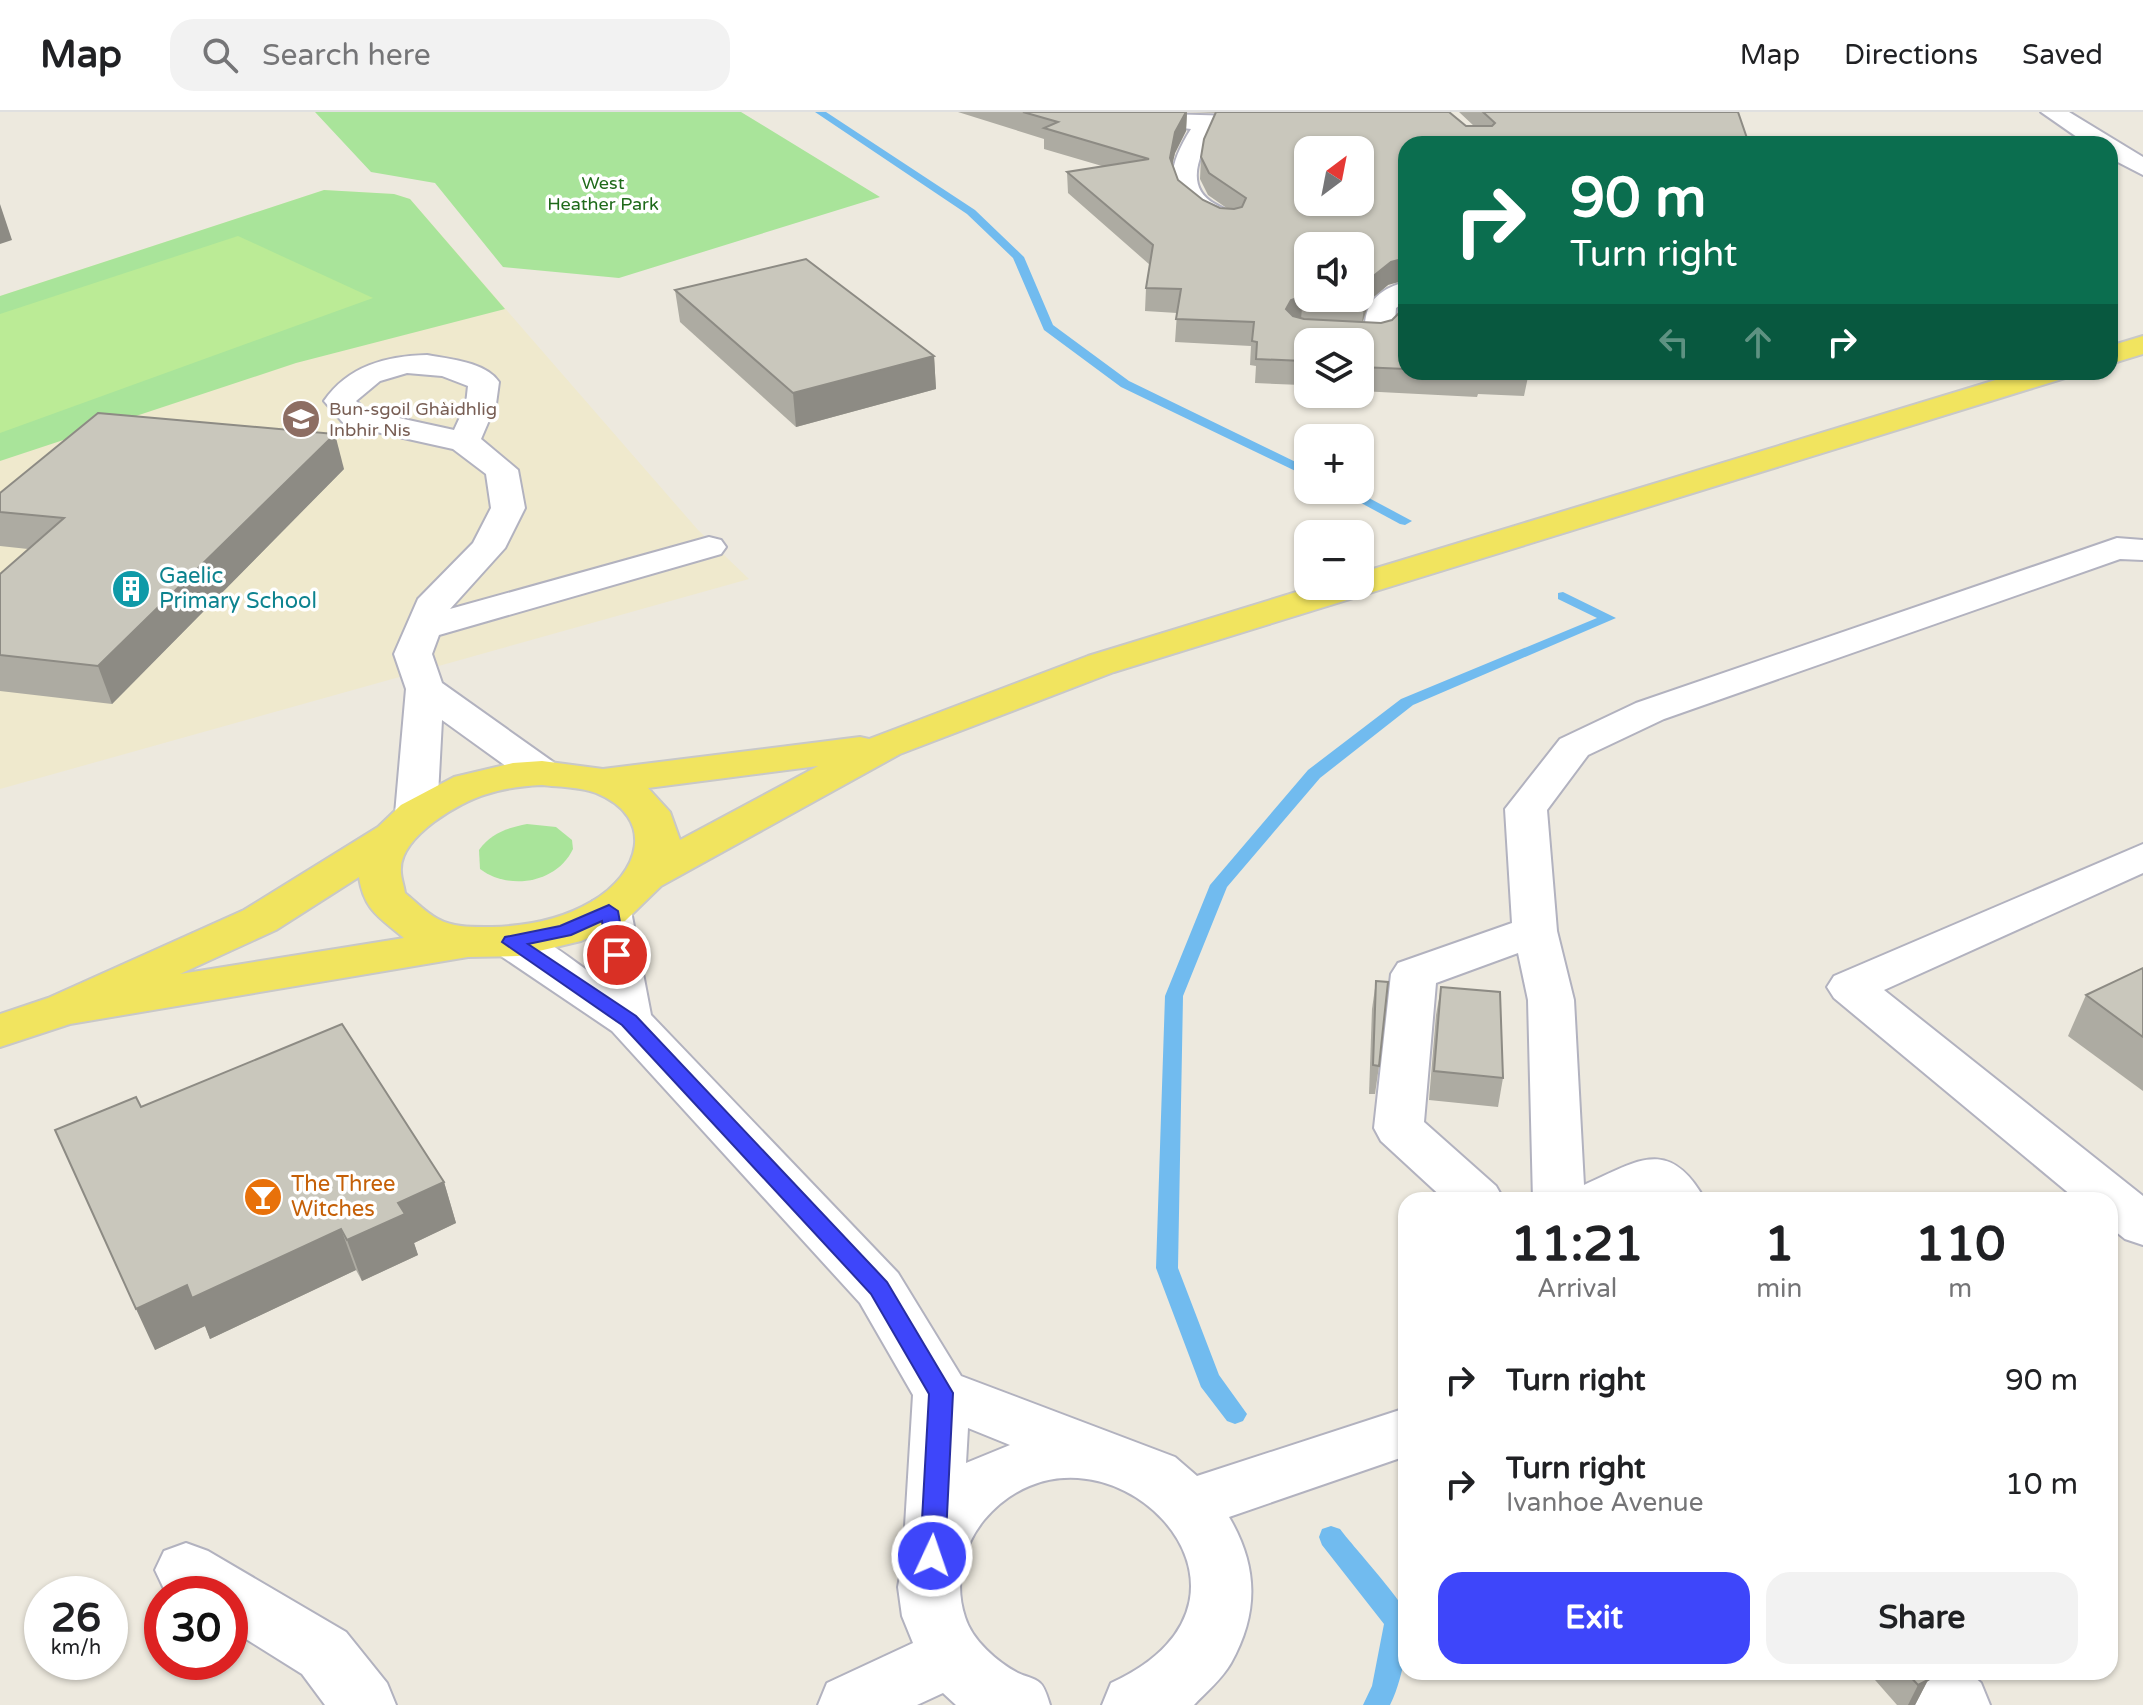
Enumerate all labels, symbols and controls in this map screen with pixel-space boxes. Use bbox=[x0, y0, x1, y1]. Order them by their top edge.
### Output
search box bbox=[170, 19, 730, 91]
text: Map bbox=[40, 32, 122, 78]
icon: search bbox=[198, 33, 242, 77]
text: Search here bbox=[262, 37, 431, 74]
text: Map bbox=[1740, 38, 1800, 72]
text: Directions bbox=[1844, 38, 1978, 72]
text: Saved bbox=[2022, 38, 2103, 72]
north arrow bbox=[1294, 136, 1374, 216]
map controls bbox=[1294, 136, 1374, 600]
text: 90 m bbox=[1570, 165, 1706, 232]
icon: right bbox=[1438, 168, 1542, 272]
park label: West Heather Park bbox=[547, 172, 659, 215]
button: sound bbox=[1294, 232, 1374, 312]
text: Turn right bbox=[1570, 233, 1737, 276]
icon: left bbox=[1652, 320, 1696, 364]
icon: ahead bbox=[1736, 320, 1780, 364]
icon: right bbox=[1820, 320, 1864, 364]
button: layers bbox=[1294, 328, 1374, 408]
school or university icon: Bun-sgoil Ghàidhlig Inbhir Nis bbox=[280, 398, 322, 440]
place label: Bun-sgoil Ghàidhlig Inbhir Nis bbox=[329, 398, 497, 441]
button: + bbox=[1294, 424, 1374, 504]
button: − bbox=[1294, 520, 1374, 600]
place label: Gaelic Primary School bbox=[159, 563, 317, 614]
building icon: Gaelic Primary School bbox=[110, 568, 152, 610]
pin bbox=[583, 921, 651, 989]
icon: arrive bbox=[595, 933, 639, 977]
place label: The Three Witches bbox=[291, 1171, 396, 1222]
bar icon: The Three Witches bbox=[242, 1176, 284, 1218]
text: 11:21 bbox=[1511, 1216, 1644, 1274]
text: 1 bbox=[1764, 1216, 1794, 1274]
text: 110 bbox=[1915, 1216, 2005, 1274]
text: Arrival bbox=[1537, 1273, 1617, 1304]
text: min bbox=[1756, 1273, 1802, 1304]
text: m bbox=[1948, 1273, 1972, 1304]
icon: right bbox=[1438, 1358, 1482, 1402]
text: Turn right bbox=[1506, 1362, 1646, 1399]
text: 90 m bbox=[2005, 1362, 2078, 1399]
text: Turn right bbox=[1506, 1450, 1646, 1487]
icon: right bbox=[1438, 1462, 1482, 1506]
text: 10 m bbox=[2005, 1466, 2078, 1503]
text: Ivanhoe Avenue bbox=[1506, 1487, 1703, 1518]
position arrow bbox=[890, 1514, 974, 1598]
button: Exit bbox=[1438, 1572, 1750, 1664]
button: Share bbox=[1766, 1572, 2078, 1664]
speed limit sign: 30 bbox=[144, 1576, 248, 1680]
text: 26 bbox=[51, 1594, 101, 1642]
text: km/h bbox=[51, 1636, 101, 1660]

